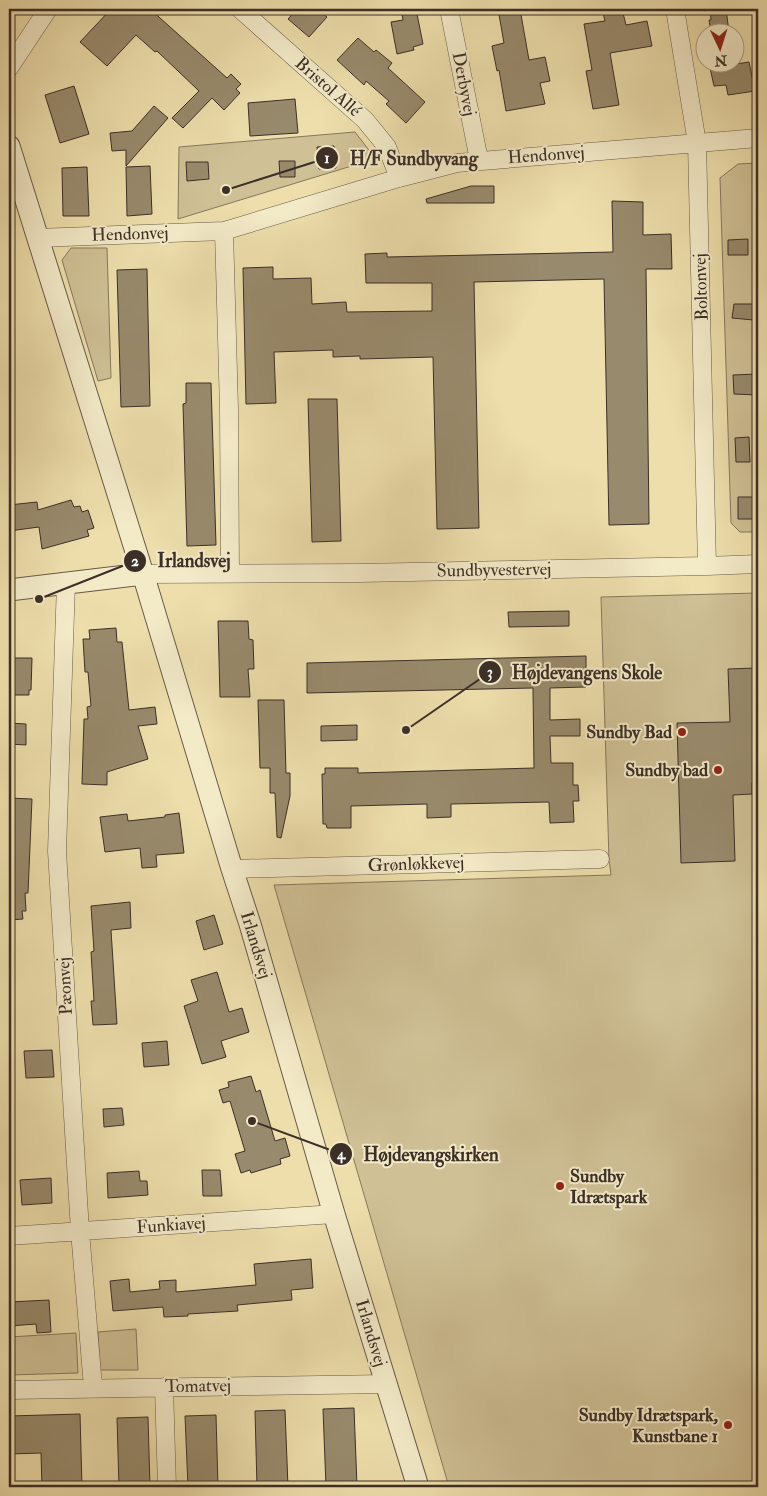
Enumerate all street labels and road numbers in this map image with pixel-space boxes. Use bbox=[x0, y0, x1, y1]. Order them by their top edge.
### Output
street label: Derbyvej bbox=[447, 50, 481, 118]
street label: Bristol Allé bbox=[290, 52, 366, 122]
street label: Hendonvej bbox=[507, 141, 585, 169]
street label: Hendonvej bbox=[91, 221, 169, 247]
street label: Boltonvej bbox=[688, 253, 714, 321]
street label: Sundbyvestervej bbox=[436, 557, 552, 583]
street label: Grønløkkevej bbox=[367, 851, 465, 877]
street label: Irlandsvej bbox=[235, 908, 277, 982]
street label: Pæonvej bbox=[52, 956, 78, 1016]
street label: Funkiavej bbox=[136, 1211, 206, 1239]
street label: Irlandsvej bbox=[350, 1296, 392, 1370]
street label: Tomatvej bbox=[165, 1374, 231, 1398]

